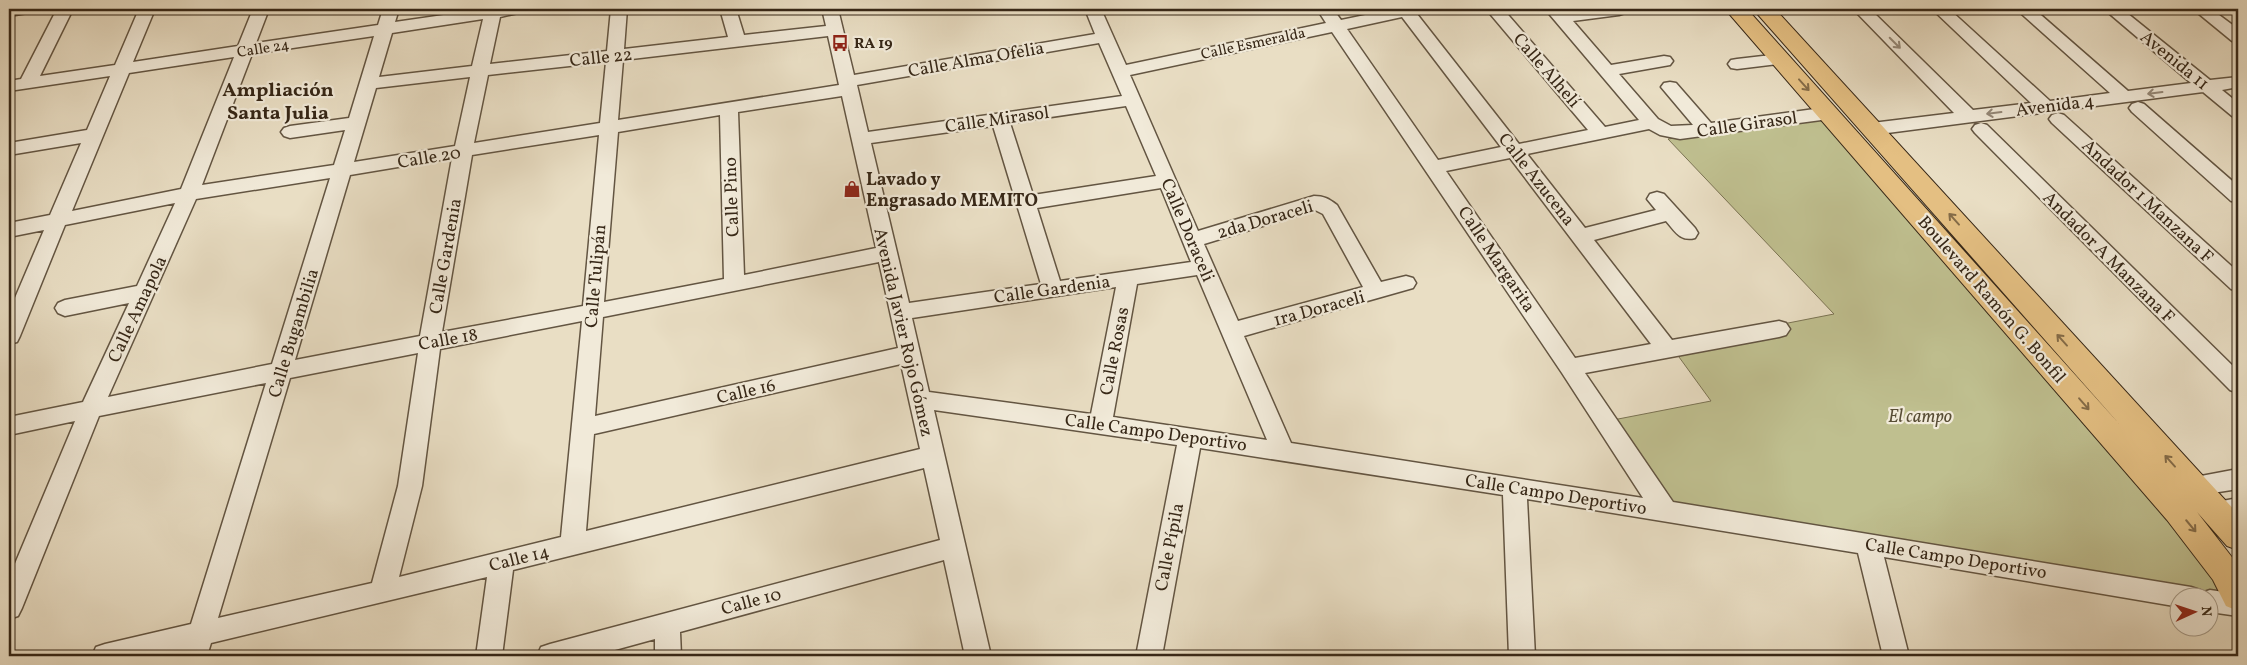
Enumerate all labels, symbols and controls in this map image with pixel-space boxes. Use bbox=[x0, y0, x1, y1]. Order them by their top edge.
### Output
street label: Calle Esmeralda bbox=[1199, 23, 1308, 66]
street label: Avenida 11 bbox=[2134, 26, 2214, 97]
street label: Calle Alhelí bbox=[1506, 28, 1586, 114]
bus stop icon: RA 19 bbox=[830, 33, 850, 53]
place label: RA 19 bbox=[854, 34, 893, 55]
street label: Calle 24 bbox=[235, 35, 291, 64]
street label: Calle Alma Ofelia bbox=[906, 36, 1046, 85]
one-way arrow bbox=[1889, 37, 1901, 49]
street label: Calle 22 bbox=[569, 43, 634, 74]
district label: Ampliación Santa Julia bbox=[222, 77, 334, 128]
one-way arrow bbox=[1798, 78, 1809, 91]
one-way arrow bbox=[2147, 88, 2163, 98]
street label: Avenida 4 bbox=[2014, 89, 2096, 124]
street label: Calle Mirasol bbox=[944, 101, 1051, 140]
street label: Calle Girasol bbox=[1695, 106, 1799, 145]
one-way arrow bbox=[1986, 108, 2002, 118]
street label: Calle Azucena bbox=[1492, 128, 1580, 232]
street label: Andador 1 Manzana F bbox=[2076, 134, 2218, 270]
street label: Calle 20 bbox=[396, 141, 463, 176]
street label: Calle Pino bbox=[719, 157, 746, 237]
place label: Lavado y Engrasado MEMITO bbox=[866, 168, 1038, 214]
street label: Calle Doraceli bbox=[1154, 175, 1220, 286]
shop icon: Lavado y Engrasado MEMITO bbox=[842, 179, 862, 199]
street label: Andador A Manzana F bbox=[2036, 186, 2180, 330]
street label: 2da Doraceli bbox=[1214, 195, 1316, 246]
street label: Calle Gardenia bbox=[424, 196, 469, 316]
street label: Calle Margarita bbox=[1451, 202, 1541, 318]
street label: Boulevard Ramón G. Bonfil bbox=[1911, 211, 2071, 389]
one-way arrow bbox=[1948, 212, 1959, 225]
street label: Calle Tulipán bbox=[580, 223, 613, 329]
street label: Avenida Javier Rojo Gómez bbox=[866, 226, 939, 439]
street label: Calle Amapola bbox=[103, 252, 174, 367]
street label: Calle Bugambilia bbox=[263, 266, 326, 401]
street label: Calle Gardenia bbox=[992, 270, 1112, 311]
street label: 1ra Doraceli bbox=[1271, 285, 1368, 334]
street label: Calle Rosas bbox=[1095, 305, 1136, 398]
street label: Calle 18 bbox=[417, 323, 480, 358]
one-way arrow bbox=[2056, 334, 2068, 347]
street label: Calle 16 bbox=[714, 374, 778, 411]
one-way arrow bbox=[2078, 397, 2090, 410]
park label: El campo bbox=[1888, 405, 1952, 430]
street label: Calle Campo Deportivo bbox=[1063, 408, 1248, 459]
one-way arrow bbox=[2165, 455, 2176, 468]
street label: Calle Campo Deportivo bbox=[1463, 469, 1648, 522]
street label: Calle Pípila bbox=[1150, 501, 1191, 594]
one-way arrow bbox=[2185, 520, 2196, 533]
street label: Calle Campo Deportivo bbox=[1863, 533, 2048, 586]
street label: Calle 14 bbox=[487, 540, 552, 579]
street label: Calle 10 bbox=[718, 582, 784, 622]
north arrow bbox=[2170, 588, 2220, 638]
text: N bbox=[2196, 606, 2215, 617]

